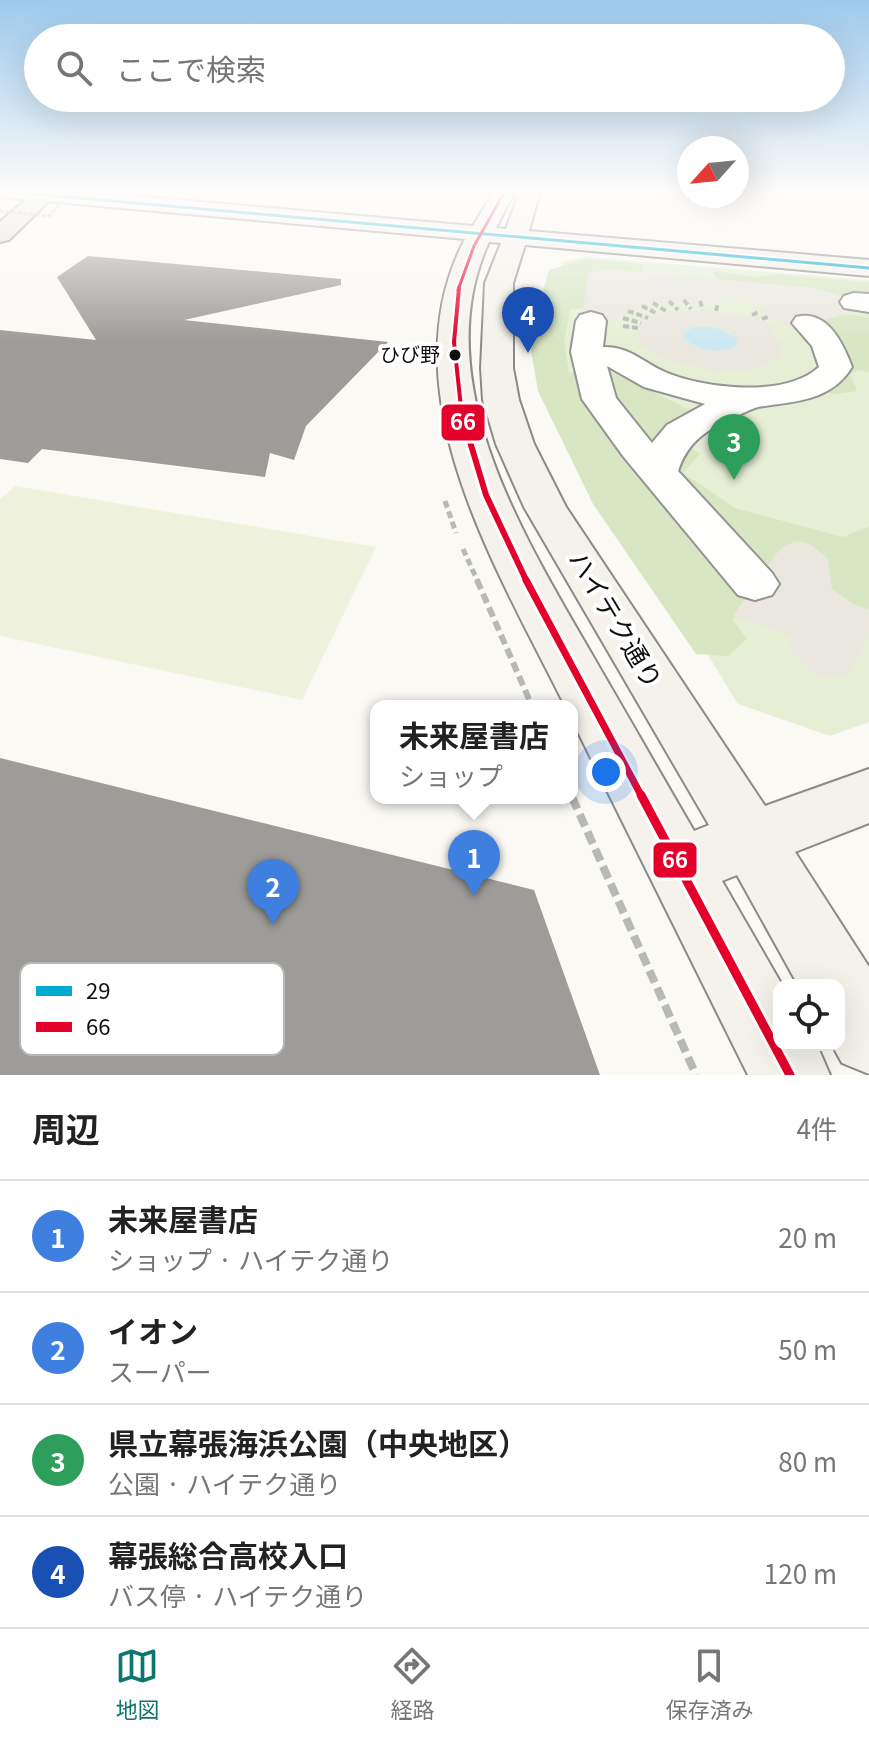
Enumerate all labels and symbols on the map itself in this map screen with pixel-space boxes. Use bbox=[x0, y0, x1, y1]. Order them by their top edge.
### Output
north arrow bbox=[677, 136, 749, 208]
pin: 4 bbox=[502, 287, 554, 353]
place label: ひび野 bbox=[380, 339, 440, 368]
marker: ひび野 bbox=[447, 347, 463, 363]
line badge: 66 bbox=[440, 403, 486, 442]
text: 66 bbox=[450, 404, 476, 436]
pin: 3 bbox=[708, 414, 760, 480]
street label: ハイテク通り bbox=[561, 543, 673, 695]
your location bbox=[586, 752, 626, 792]
pin: 1 bbox=[448, 830, 500, 896]
line badge: 66 bbox=[652, 841, 698, 879]
text: 66 bbox=[662, 842, 688, 874]
pin: 2 bbox=[247, 859, 299, 925]
legend bbox=[20, 963, 284, 1055]
text: 29 bbox=[86, 973, 110, 1005]
text: 66 bbox=[86, 1009, 110, 1041]

